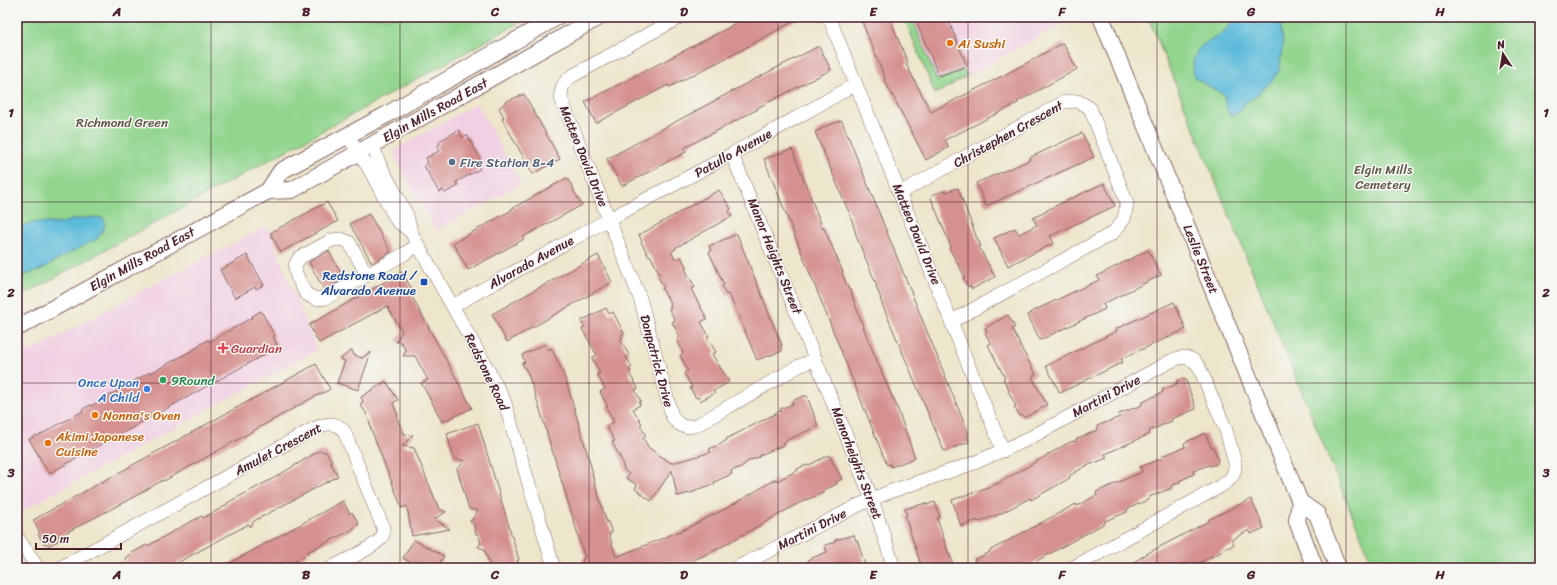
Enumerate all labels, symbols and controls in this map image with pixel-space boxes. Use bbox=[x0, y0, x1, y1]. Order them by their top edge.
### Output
text: A bbox=[112, 0, 121, 23]
text: B bbox=[302, 0, 311, 23]
text: C bbox=[490, 0, 500, 23]
text: D bbox=[680, 0, 688, 23]
text: E bbox=[869, 0, 878, 23]
text: F bbox=[1057, 0, 1066, 23]
text: G bbox=[1246, 0, 1256, 23]
text: H bbox=[1434, 0, 1445, 23]
place label: Ai Sushi bbox=[957, 32, 1005, 55]
north arrow bbox=[1483, 34, 1523, 74]
text: N bbox=[1494, 35, 1507, 55]
marker: Ai Sushi bbox=[945, 38, 955, 48]
street label: Elgin Mills Road East bbox=[378, 71, 493, 149]
street label: Christephen Crescent bbox=[949, 94, 1068, 174]
text: 1 bbox=[8, 101, 14, 124]
text: 1 bbox=[1543, 101, 1549, 124]
street label: Matteo David Drive bbox=[553, 102, 615, 211]
park label: Richmond Green bbox=[76, 111, 168, 134]
street label: Patullo Avenue bbox=[690, 122, 776, 184]
place label: Fire Station 8-4 bbox=[460, 151, 554, 174]
marker: Fire Station 8-4 bbox=[447, 157, 457, 167]
park label: Elgin Mills Cemetery bbox=[1354, 158, 1413, 196]
street label: Matteo David Drive bbox=[886, 180, 948, 289]
street label: Manor Heights Street bbox=[741, 194, 809, 319]
street label: Elgin Mills Road East bbox=[85, 220, 200, 298]
street label: Leslie Street bbox=[1177, 221, 1226, 298]
street label: Alvarado Avenue bbox=[483, 229, 578, 296]
place label: Redstone Road / Alvarado Avenue bbox=[320, 264, 418, 302]
marker: Redstone Road / Alvarado Avenue bbox=[419, 277, 429, 287]
text: 2 bbox=[6, 281, 15, 304]
text: 2 bbox=[1541, 281, 1550, 304]
street label: Danpatrick Drive bbox=[634, 312, 680, 410]
street label: Redstone Road bbox=[458, 329, 516, 416]
place label: Guardian bbox=[231, 337, 282, 360]
marker: Guardian bbox=[218, 343, 228, 353]
street label: Martini Drive bbox=[1067, 368, 1145, 424]
place label: 9Round bbox=[171, 369, 215, 392]
place label: Once Upon A Child bbox=[78, 371, 140, 409]
marker: 9Round bbox=[158, 375, 168, 385]
marker: Once Upon A Child bbox=[142, 384, 152, 394]
street label: Manorheights Street bbox=[825, 403, 889, 523]
place label: Nonna's Oven bbox=[103, 404, 180, 427]
marker: Nonna's Oven bbox=[90, 410, 100, 420]
street label: Amulet Crescent bbox=[229, 416, 326, 482]
place label: Akimi Japanese Cuisine bbox=[55, 425, 144, 463]
marker: Akimi Japanese Cuisine bbox=[43, 438, 53, 448]
text: 3 bbox=[6, 461, 15, 484]
text: 3 bbox=[1541, 461, 1550, 484]
street label: Martini Drive bbox=[773, 502, 851, 556]
scale bar bbox=[36, 525, 121, 551]
text: 50 m bbox=[42, 528, 69, 550]
text: A bbox=[112, 563, 121, 585]
text: B bbox=[302, 563, 311, 585]
text: C bbox=[490, 563, 500, 585]
text: D bbox=[680, 563, 688, 585]
text: E bbox=[869, 563, 878, 585]
text: F bbox=[1057, 563, 1066, 585]
text: G bbox=[1246, 563, 1256, 585]
text: H bbox=[1434, 563, 1445, 585]

